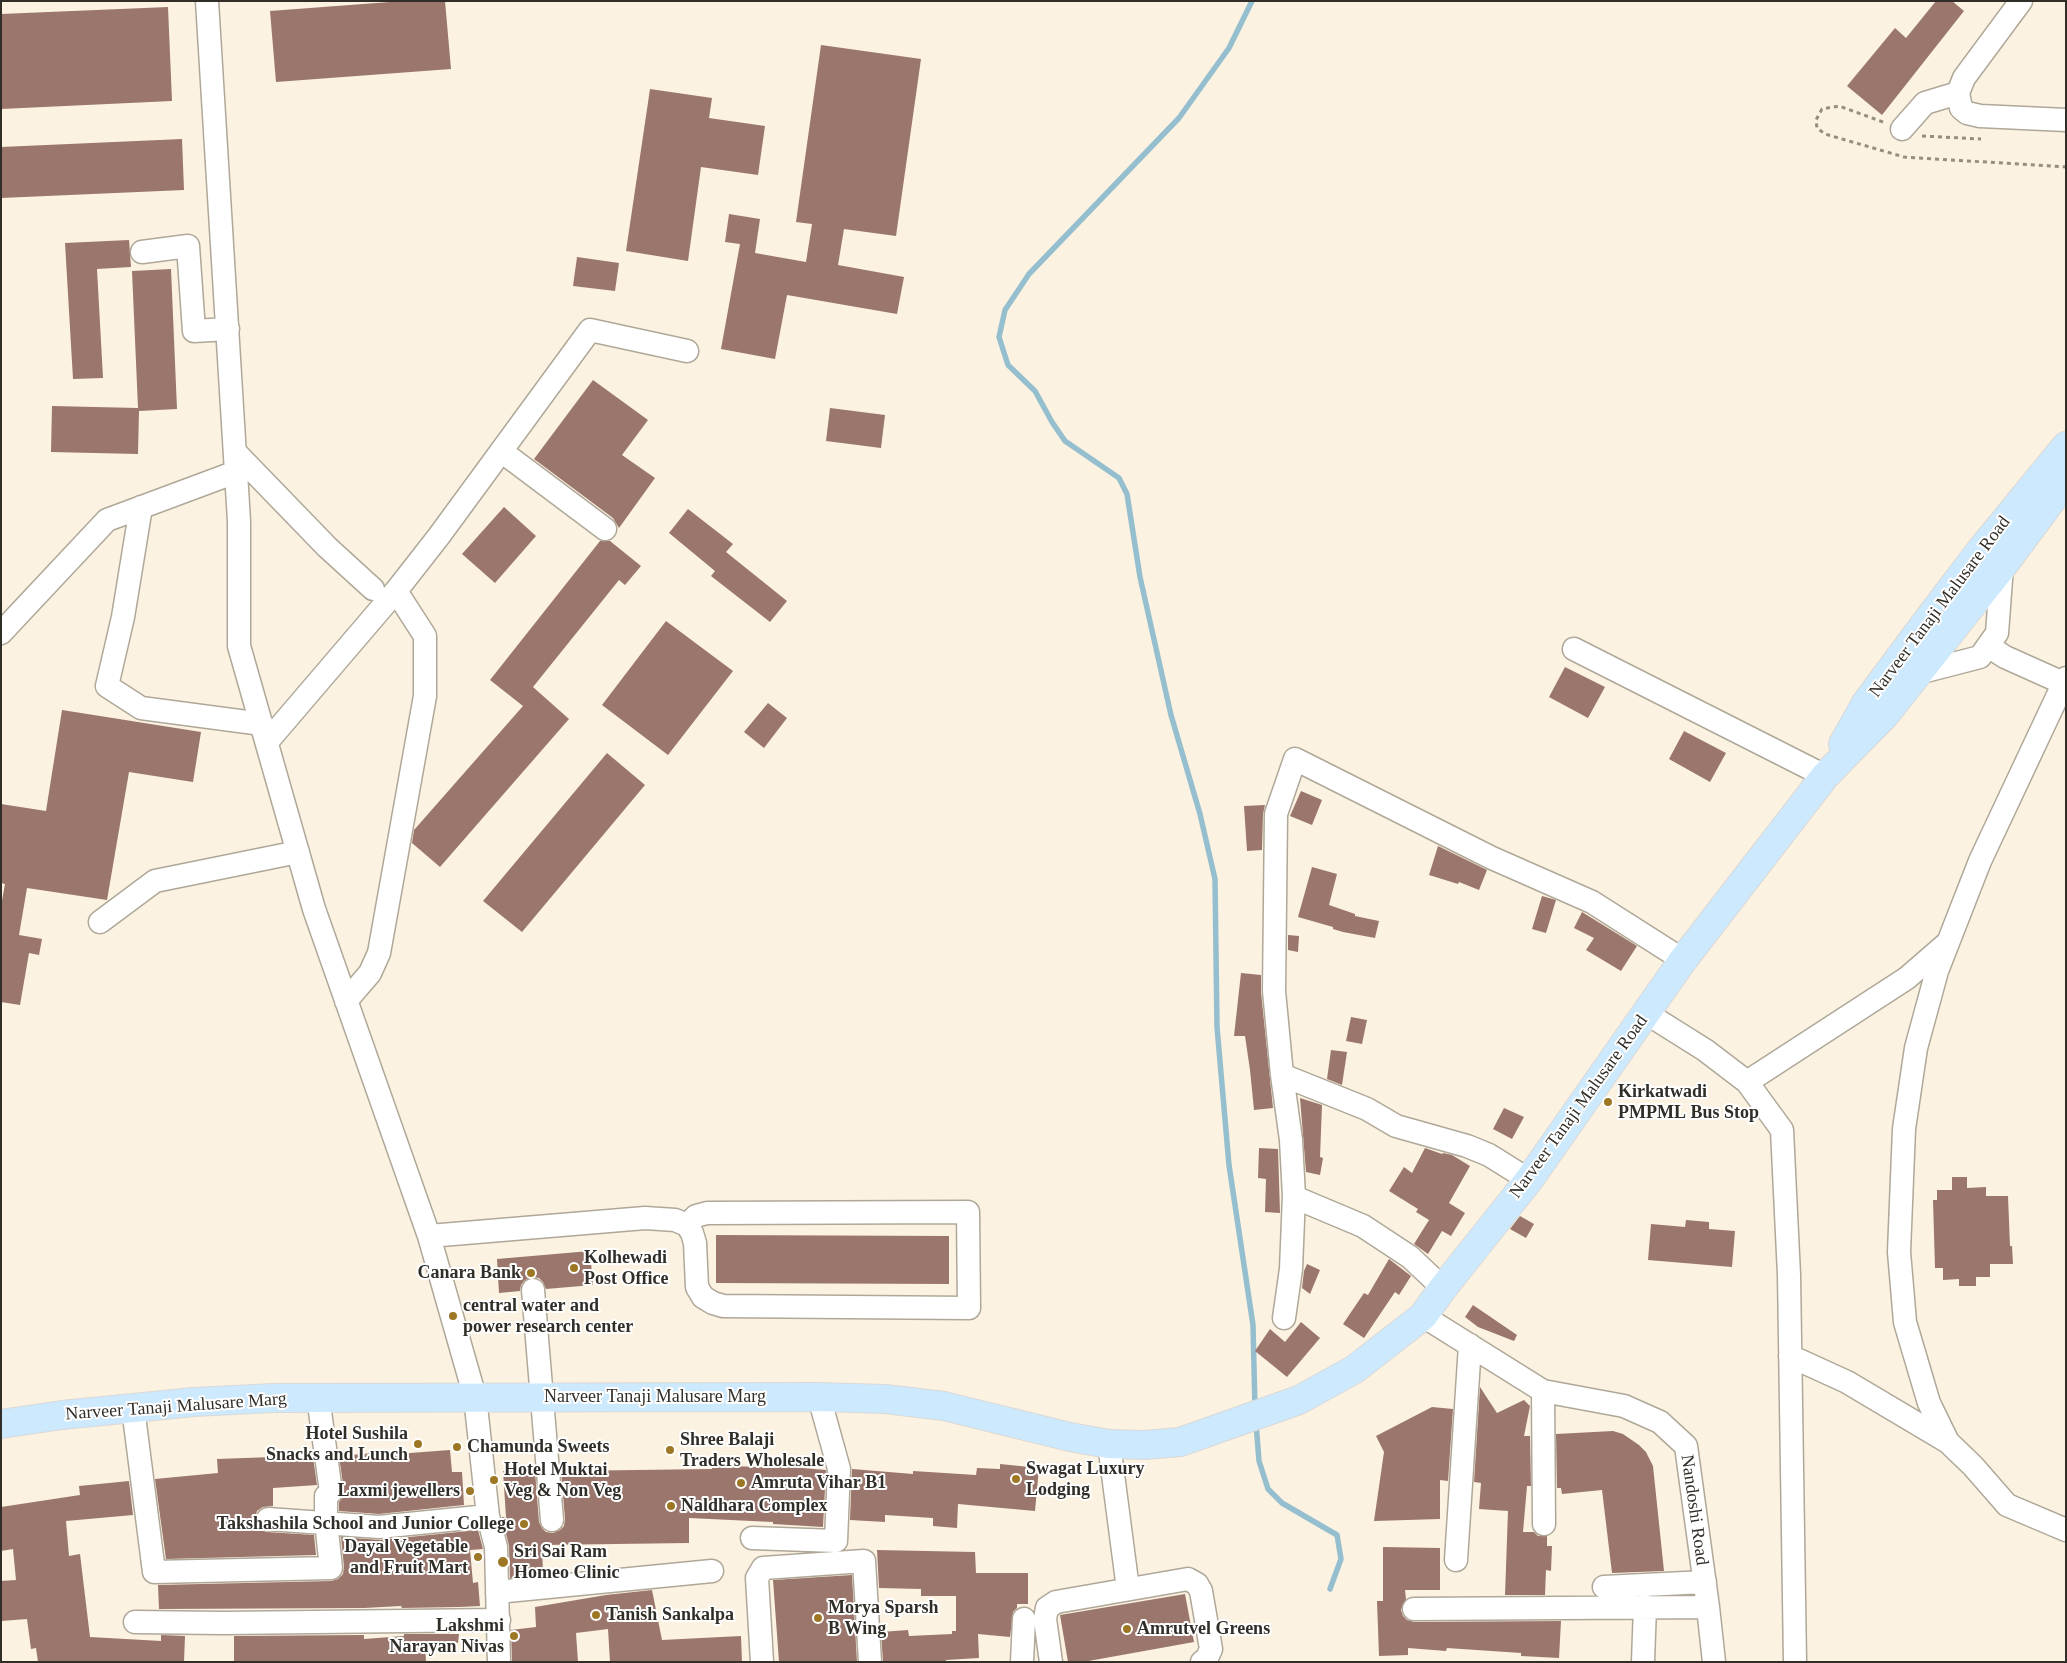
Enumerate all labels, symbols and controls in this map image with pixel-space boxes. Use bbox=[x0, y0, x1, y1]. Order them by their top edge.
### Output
street label: Narveer Tanaji Malusare Road bbox=[1865, 512, 2015, 702]
street label: Narveer Tanaji Malusare Road bbox=[1505, 1011, 1653, 1203]
place label: Kirkatwadi PMPML Bus Stop bbox=[1618, 1081, 1759, 1124]
marker: Kirkatwadi PMPML Bus Stop bbox=[1602, 1096, 1614, 1108]
place label: Kolhewadi Post Office bbox=[584, 1247, 668, 1290]
place label: Canara Bank bbox=[417, 1262, 521, 1284]
marker: Kolhewadi Post Office bbox=[568, 1262, 580, 1274]
marker: Canara Bank bbox=[525, 1267, 537, 1279]
place label: central water and power research center bbox=[463, 1295, 633, 1338]
marker: central water and power research center bbox=[447, 1310, 459, 1322]
street label: Narveer Tanaji Malusare Marg bbox=[544, 1386, 766, 1408]
street label: Narveer Tanaji Malusare Marg bbox=[65, 1388, 287, 1426]
place label: Hotel Sushila Snacks and Lunch bbox=[266, 1423, 408, 1466]
place label: Shree Balaji Traders Wholesale bbox=[680, 1429, 824, 1472]
place label: Chamunda Sweets bbox=[467, 1436, 610, 1458]
marker: Hotel Sushila Snacks and Lunch bbox=[412, 1438, 424, 1450]
marker: Chamunda Sweets bbox=[451, 1441, 463, 1453]
marker: Shree Balaji Traders Wholesale bbox=[664, 1444, 676, 1456]
street label: Nandoshi Road bbox=[1676, 1453, 1712, 1567]
place label: Swagat Luxury Lodging bbox=[1026, 1458, 1145, 1500]
place label: Hotel Muktai Veg & Non Veg bbox=[504, 1459, 621, 1502]
place label: Amruta Vihar B1 bbox=[751, 1472, 886, 1494]
marker: Swagat Luxury Lodging bbox=[1010, 1473, 1022, 1485]
marker: Hotel Muktai Veg & Non Veg bbox=[488, 1474, 500, 1486]
marker: Amruta Vihar B1 bbox=[735, 1477, 747, 1489]
place label: Laxmi jewellers bbox=[338, 1480, 460, 1502]
marker: Laxmi jewellers bbox=[464, 1485, 476, 1497]
place label: Naldhara Complex bbox=[681, 1495, 828, 1517]
marker: Naldhara Complex bbox=[665, 1500, 677, 1512]
place label: Takshashila School and Junior College bbox=[217, 1513, 514, 1535]
marker: Takshashila School and Junior College bbox=[518, 1518, 530, 1530]
place label: Dayal Vegetable and Fruit Mart bbox=[344, 1536, 468, 1578]
place label: Sri Sai Ram Homeo Clinic bbox=[514, 1541, 619, 1584]
marker: Dayal Vegetable and Fruit Mart bbox=[472, 1551, 484, 1563]
marker: Sri Sai Ram Homeo Clinic bbox=[496, 1555, 510, 1569]
place label: Morya Sparsh B Wing bbox=[828, 1597, 939, 1640]
place label: Tanish Sankalpa bbox=[606, 1604, 734, 1626]
marker: Tanish Sankalpa bbox=[590, 1609, 602, 1621]
marker: Morya Sparsh B Wing bbox=[812, 1612, 824, 1624]
place label: Lakshmi Narayan Nivas bbox=[389, 1615, 504, 1658]
place label: Amrutvel Greens bbox=[1137, 1618, 1270, 1640]
marker: Amrutvel Greens bbox=[1121, 1623, 1133, 1635]
marker: Lakshmi Narayan Nivas bbox=[508, 1630, 520, 1642]

